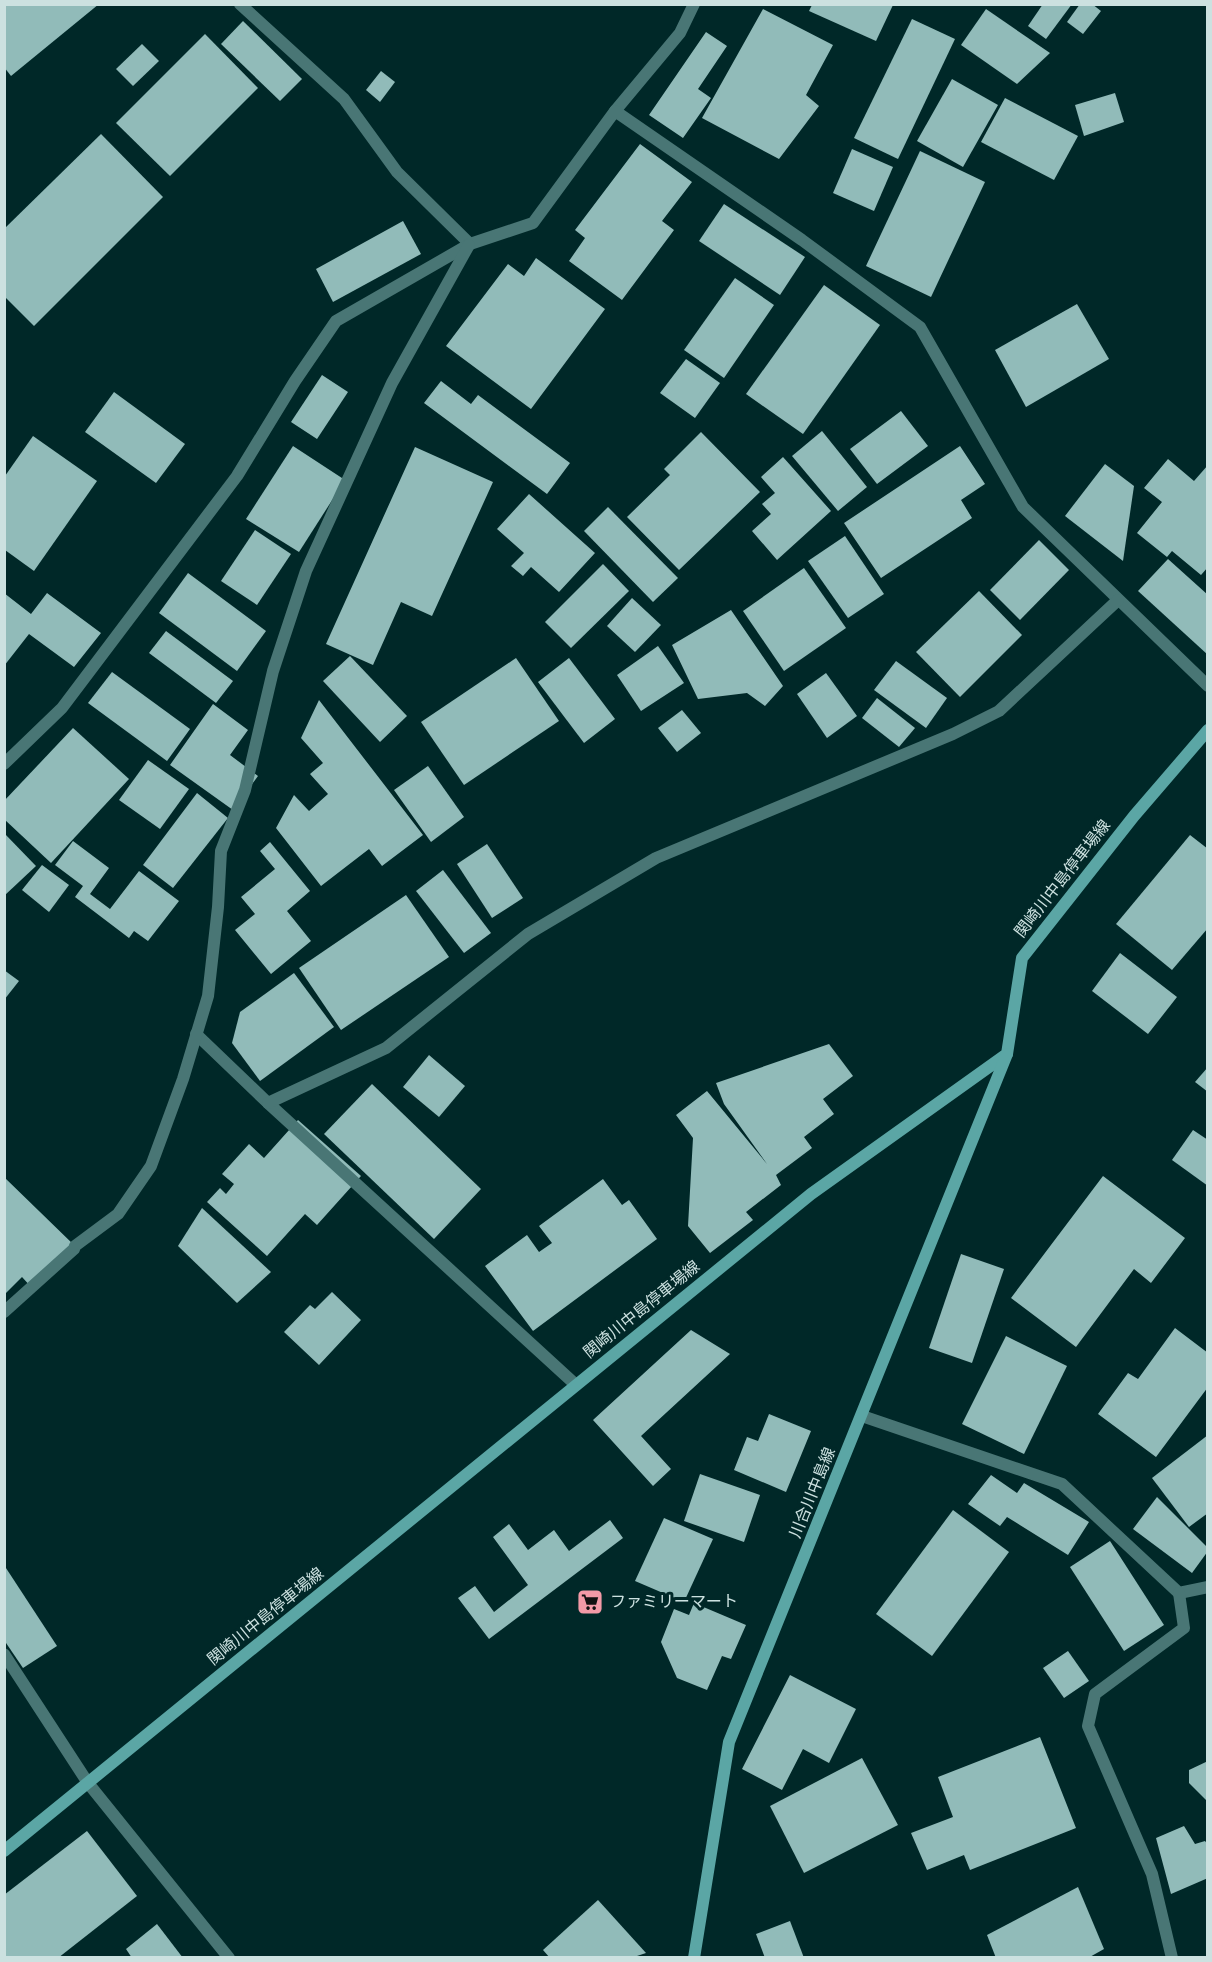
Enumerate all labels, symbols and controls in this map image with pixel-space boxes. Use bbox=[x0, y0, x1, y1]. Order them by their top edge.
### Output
street label: 関崎川中島停車場線 bbox=[1011, 816, 1115, 942]
street label: 関崎川中島停車場線 bbox=[580, 1257, 704, 1363]
street label: 川合川中島線 bbox=[786, 1445, 840, 1541]
street label: 関崎川中島停車場線 bbox=[204, 1564, 328, 1670]
supermarket icon: ファミリーマート bbox=[575, 1587, 605, 1617]
place label: ファミリーマート bbox=[610, 1593, 738, 1612]

